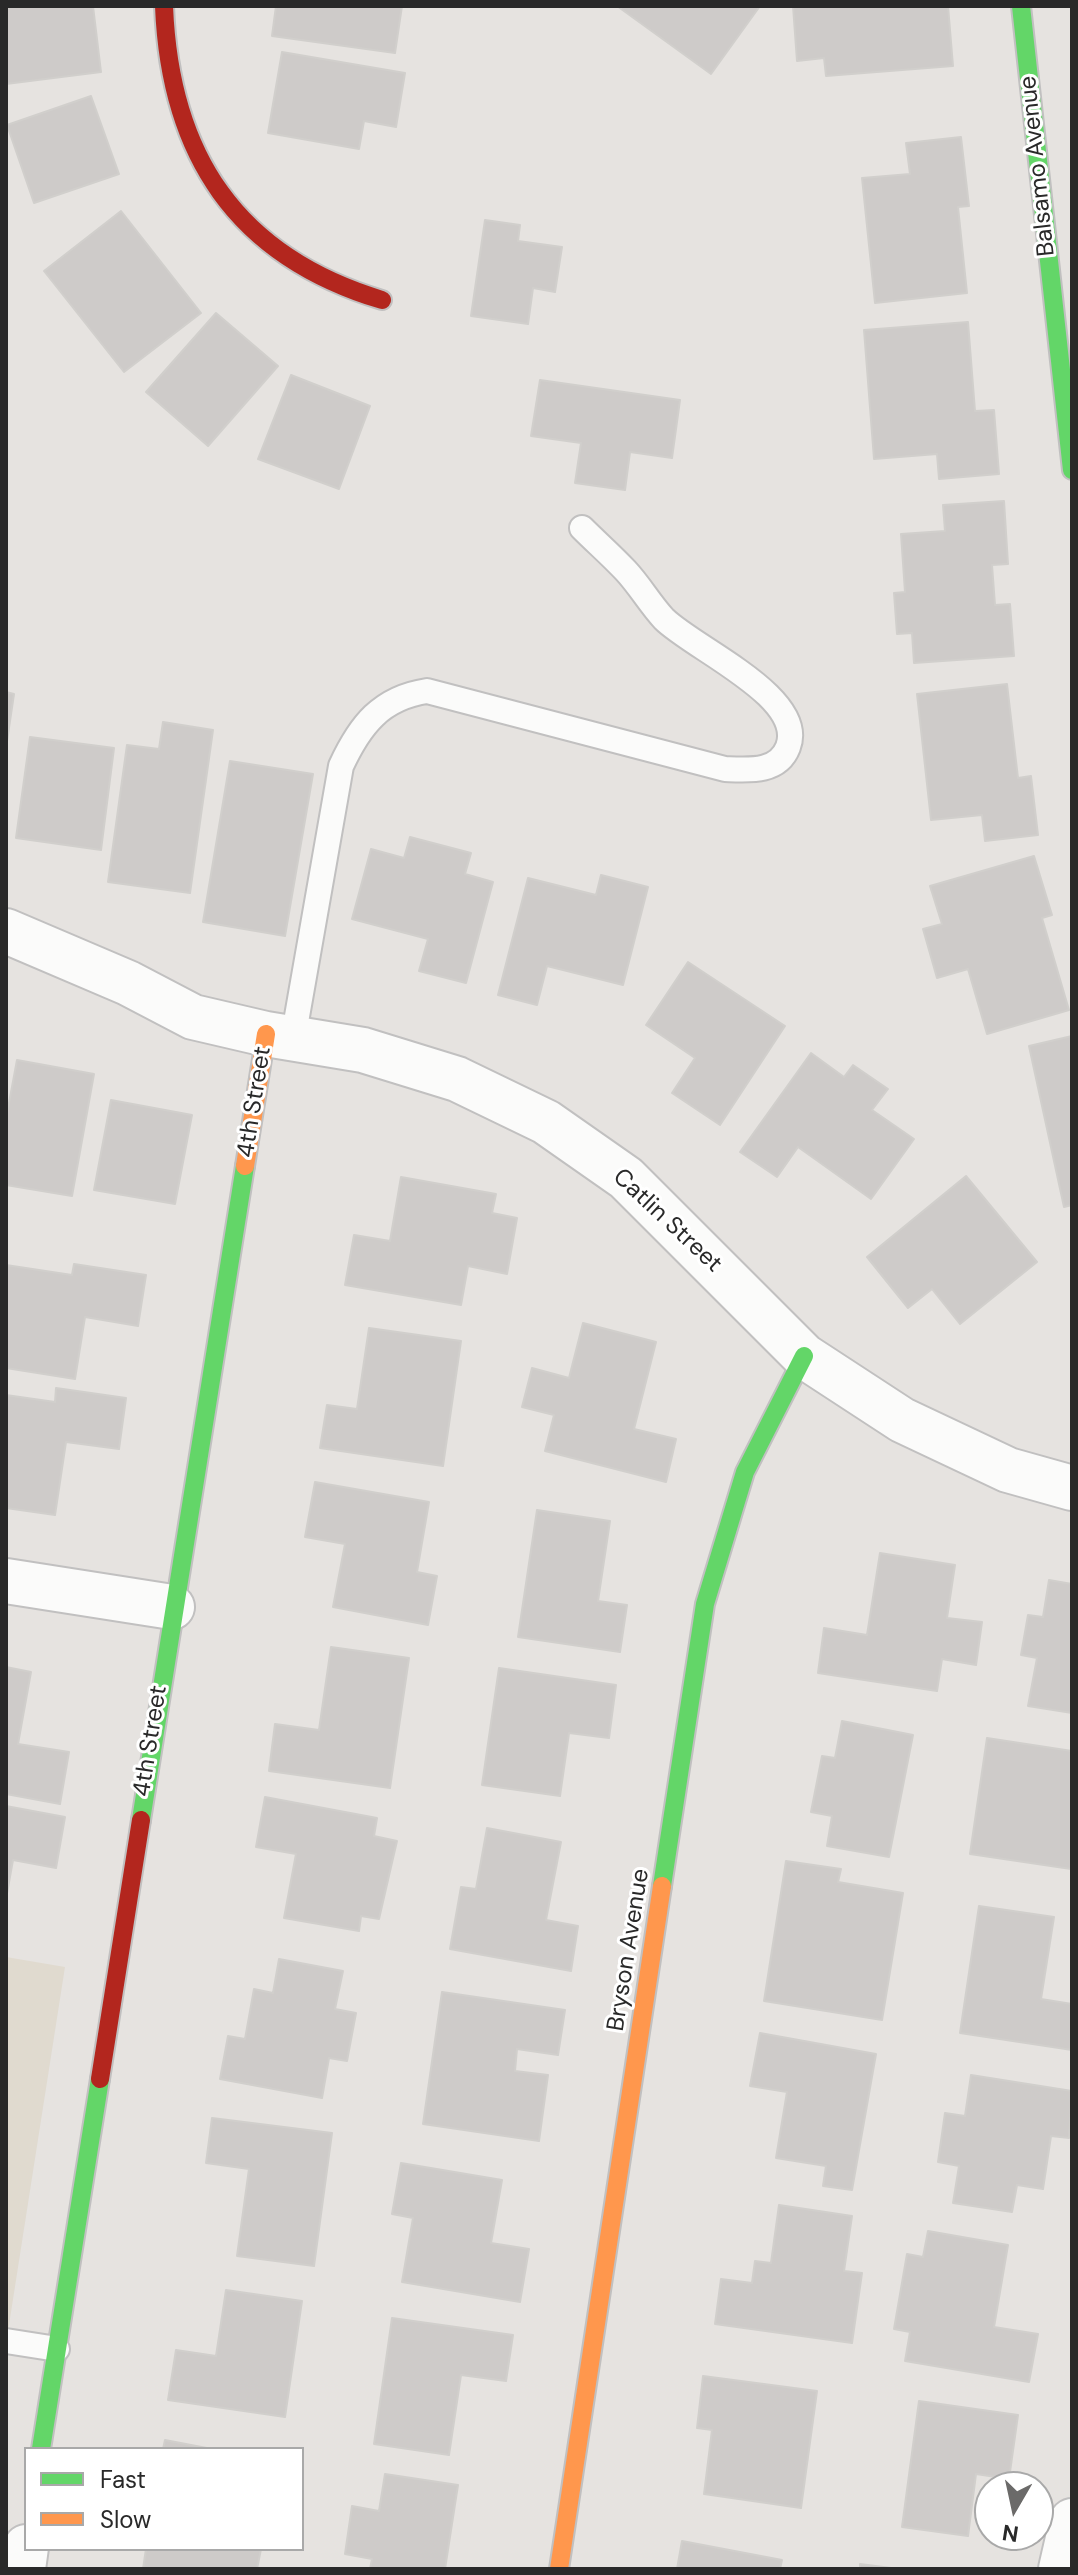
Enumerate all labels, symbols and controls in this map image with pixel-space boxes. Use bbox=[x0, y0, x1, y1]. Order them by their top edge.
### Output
street label: Balsamo Avenue bbox=[1014, 74, 1062, 258]
street label: 4th Street bbox=[232, 1044, 278, 1160]
street label: Catlin Street bbox=[606, 1163, 728, 1279]
street label: 4th Street bbox=[128, 1683, 174, 1799]
street label: Bryson Avenue bbox=[602, 1867, 656, 2033]
legend bbox=[24, 2447, 304, 2551]
text: Fast bbox=[100, 2464, 146, 2495]
north arrow bbox=[974, 2471, 1054, 2551]
text: Slow bbox=[100, 2504, 151, 2535]
text: N bbox=[1000, 2518, 1021, 2549]

